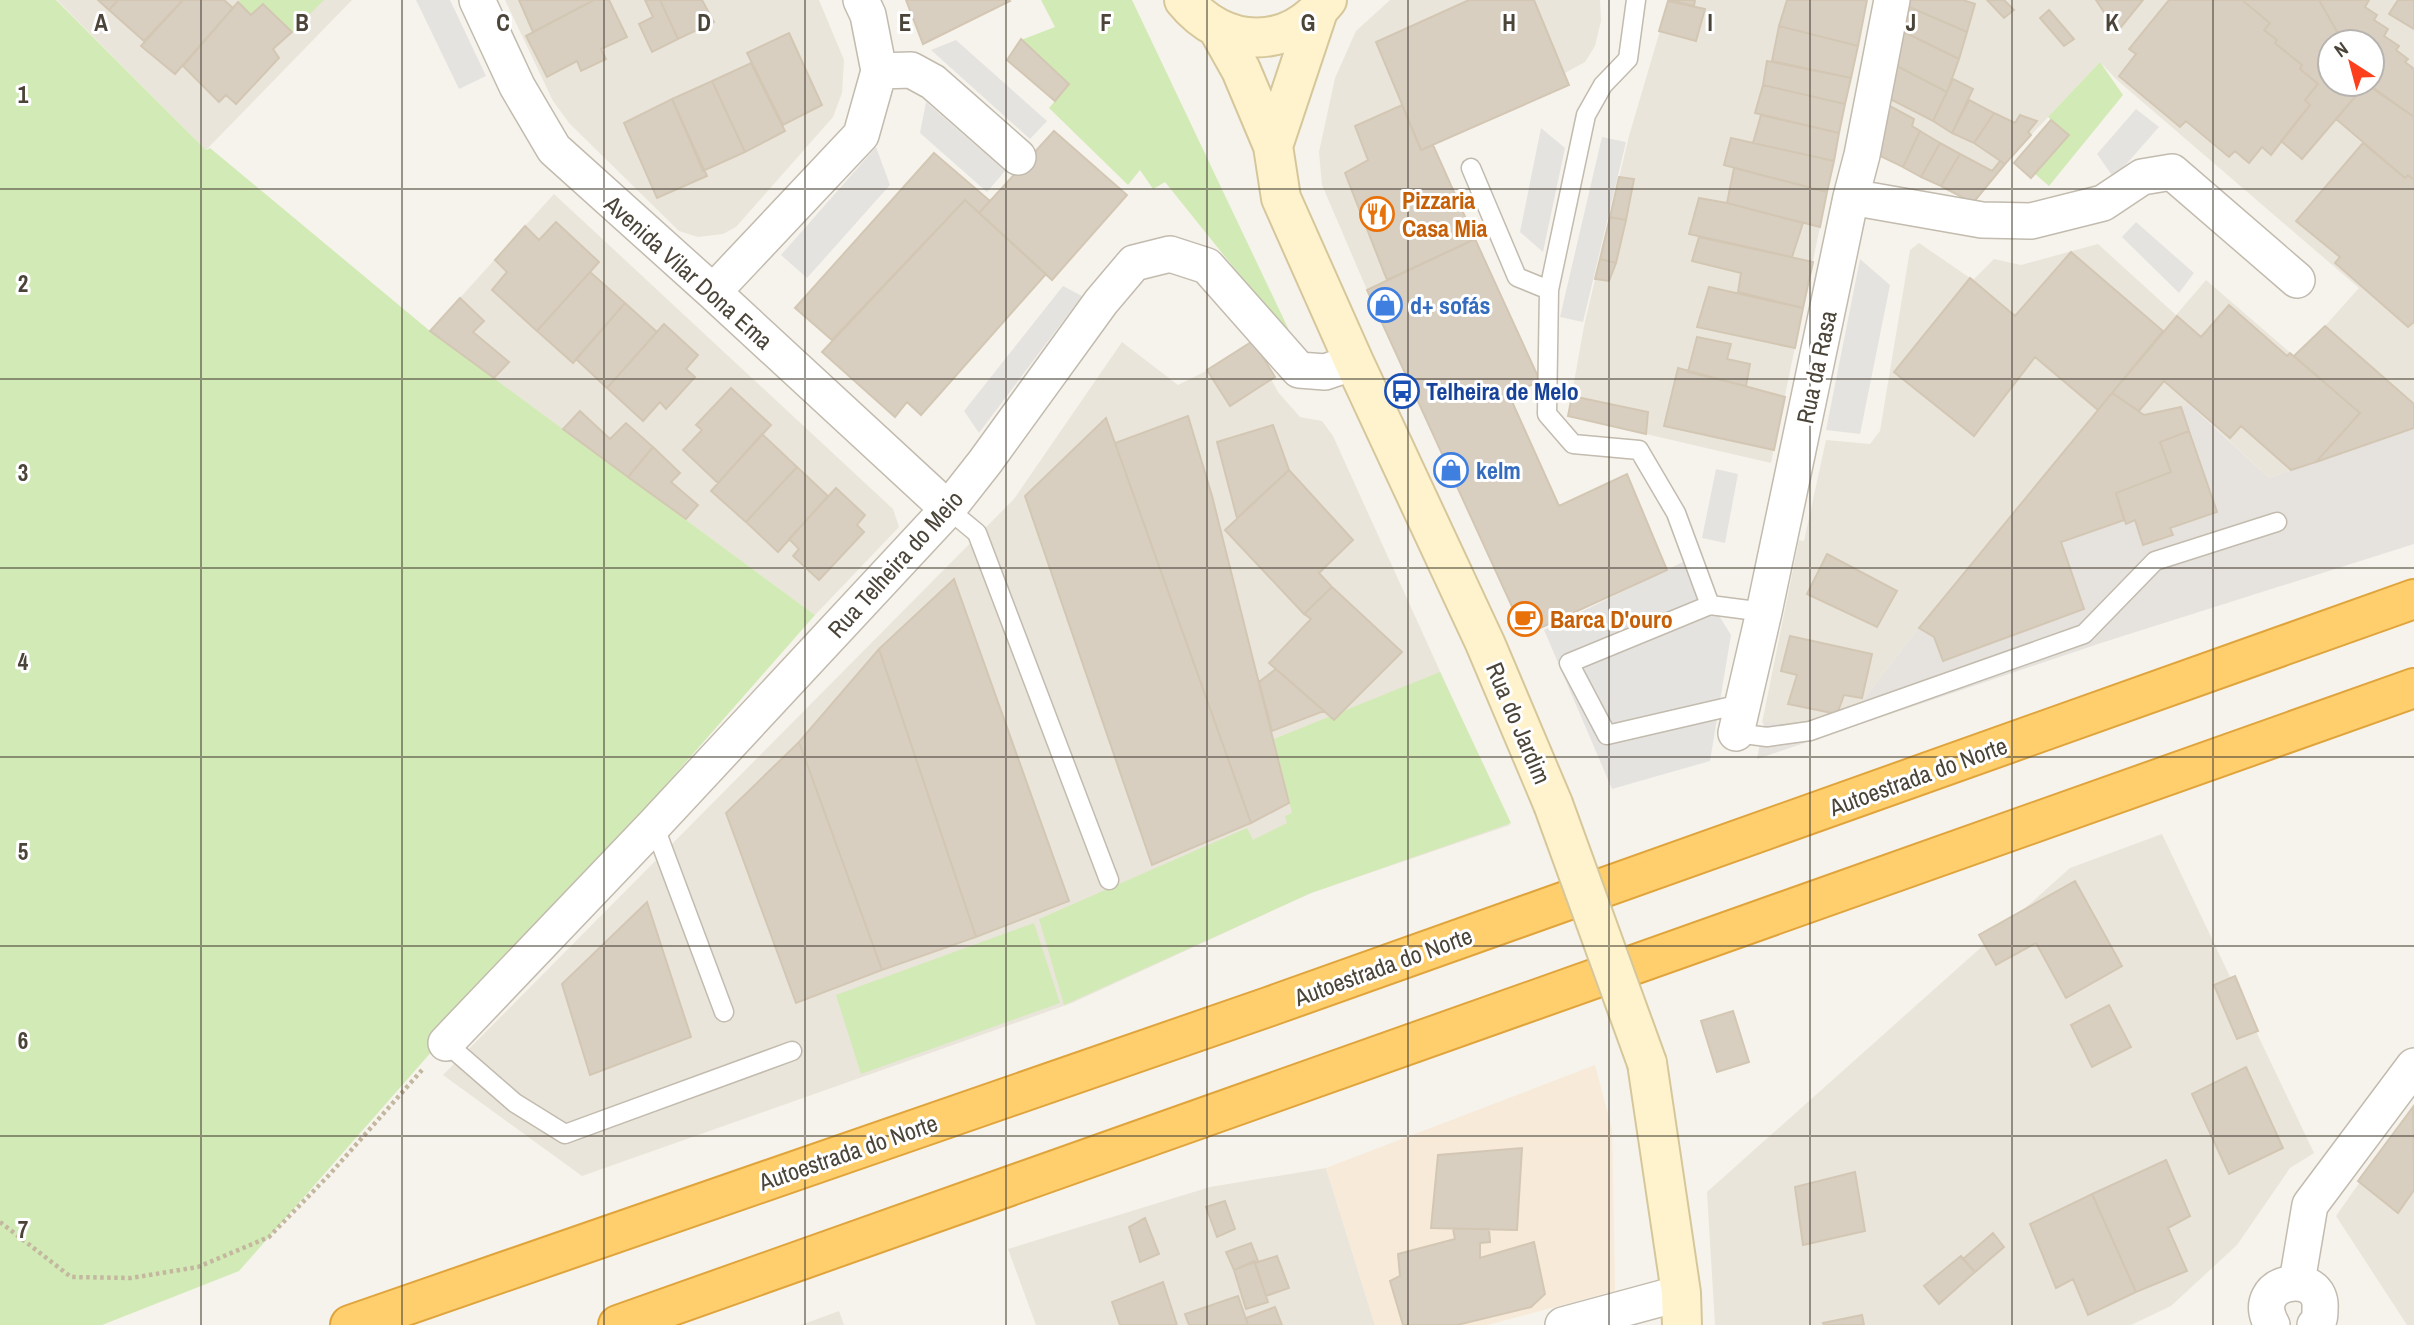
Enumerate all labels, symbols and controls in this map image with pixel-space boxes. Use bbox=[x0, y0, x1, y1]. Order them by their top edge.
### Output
text: A bbox=[94, 7, 108, 38]
text: B bbox=[295, 7, 309, 38]
text: C bbox=[496, 7, 510, 38]
text: D bbox=[697, 7, 711, 38]
text: E bbox=[899, 7, 911, 38]
text: F bbox=[1100, 7, 1112, 38]
text: G bbox=[1301, 7, 1315, 38]
text: H bbox=[1502, 7, 1516, 38]
text: I bbox=[1707, 7, 1713, 38]
text: J bbox=[1906, 7, 1916, 38]
text: K bbox=[2105, 7, 2119, 38]
north arrow bbox=[2316, 28, 2386, 98]
text: N bbox=[2329, 35, 2353, 63]
text: 1 bbox=[18, 79, 29, 110]
place label: Pizzaria Casa Mia bbox=[1402, 184, 1487, 244]
street label: Avenida Vilar Dona Ema bbox=[597, 187, 780, 356]
restaurant icon: Pizzaria Casa Mia bbox=[1358, 195, 1396, 233]
text: 2 bbox=[18, 268, 28, 299]
shop icon: d+ sofás bbox=[1366, 286, 1404, 324]
place label: d+ sofás bbox=[1410, 289, 1490, 321]
street label: Rua da Rasa bbox=[1788, 307, 1844, 427]
bus stop icon: Telheira de Melo bbox=[1383, 372, 1421, 410]
place label: Telheira de Melo bbox=[1426, 375, 1579, 407]
shop icon: kelm bbox=[1432, 451, 1470, 489]
place label: kelm bbox=[1476, 454, 1521, 486]
text: 3 bbox=[18, 457, 28, 488]
street label: Rua Telheira do Meio bbox=[820, 484, 970, 644]
cafe icon: Barca D'ouro bbox=[1506, 600, 1544, 638]
place label: Barca D'ouro bbox=[1550, 603, 1673, 635]
text: 4 bbox=[18, 646, 29, 677]
street label: Rua do Jardim bbox=[1479, 657, 1559, 789]
street label: Autoestrada do Norte bbox=[1824, 729, 2011, 823]
text: 5 bbox=[18, 836, 28, 867]
street label: Autoestrada do Norte bbox=[1289, 919, 1476, 1013]
text: 6 bbox=[18, 1025, 28, 1056]
street label: Autoestrada do Norte bbox=[753, 1106, 942, 1198]
text: 7 bbox=[18, 1214, 28, 1245]

